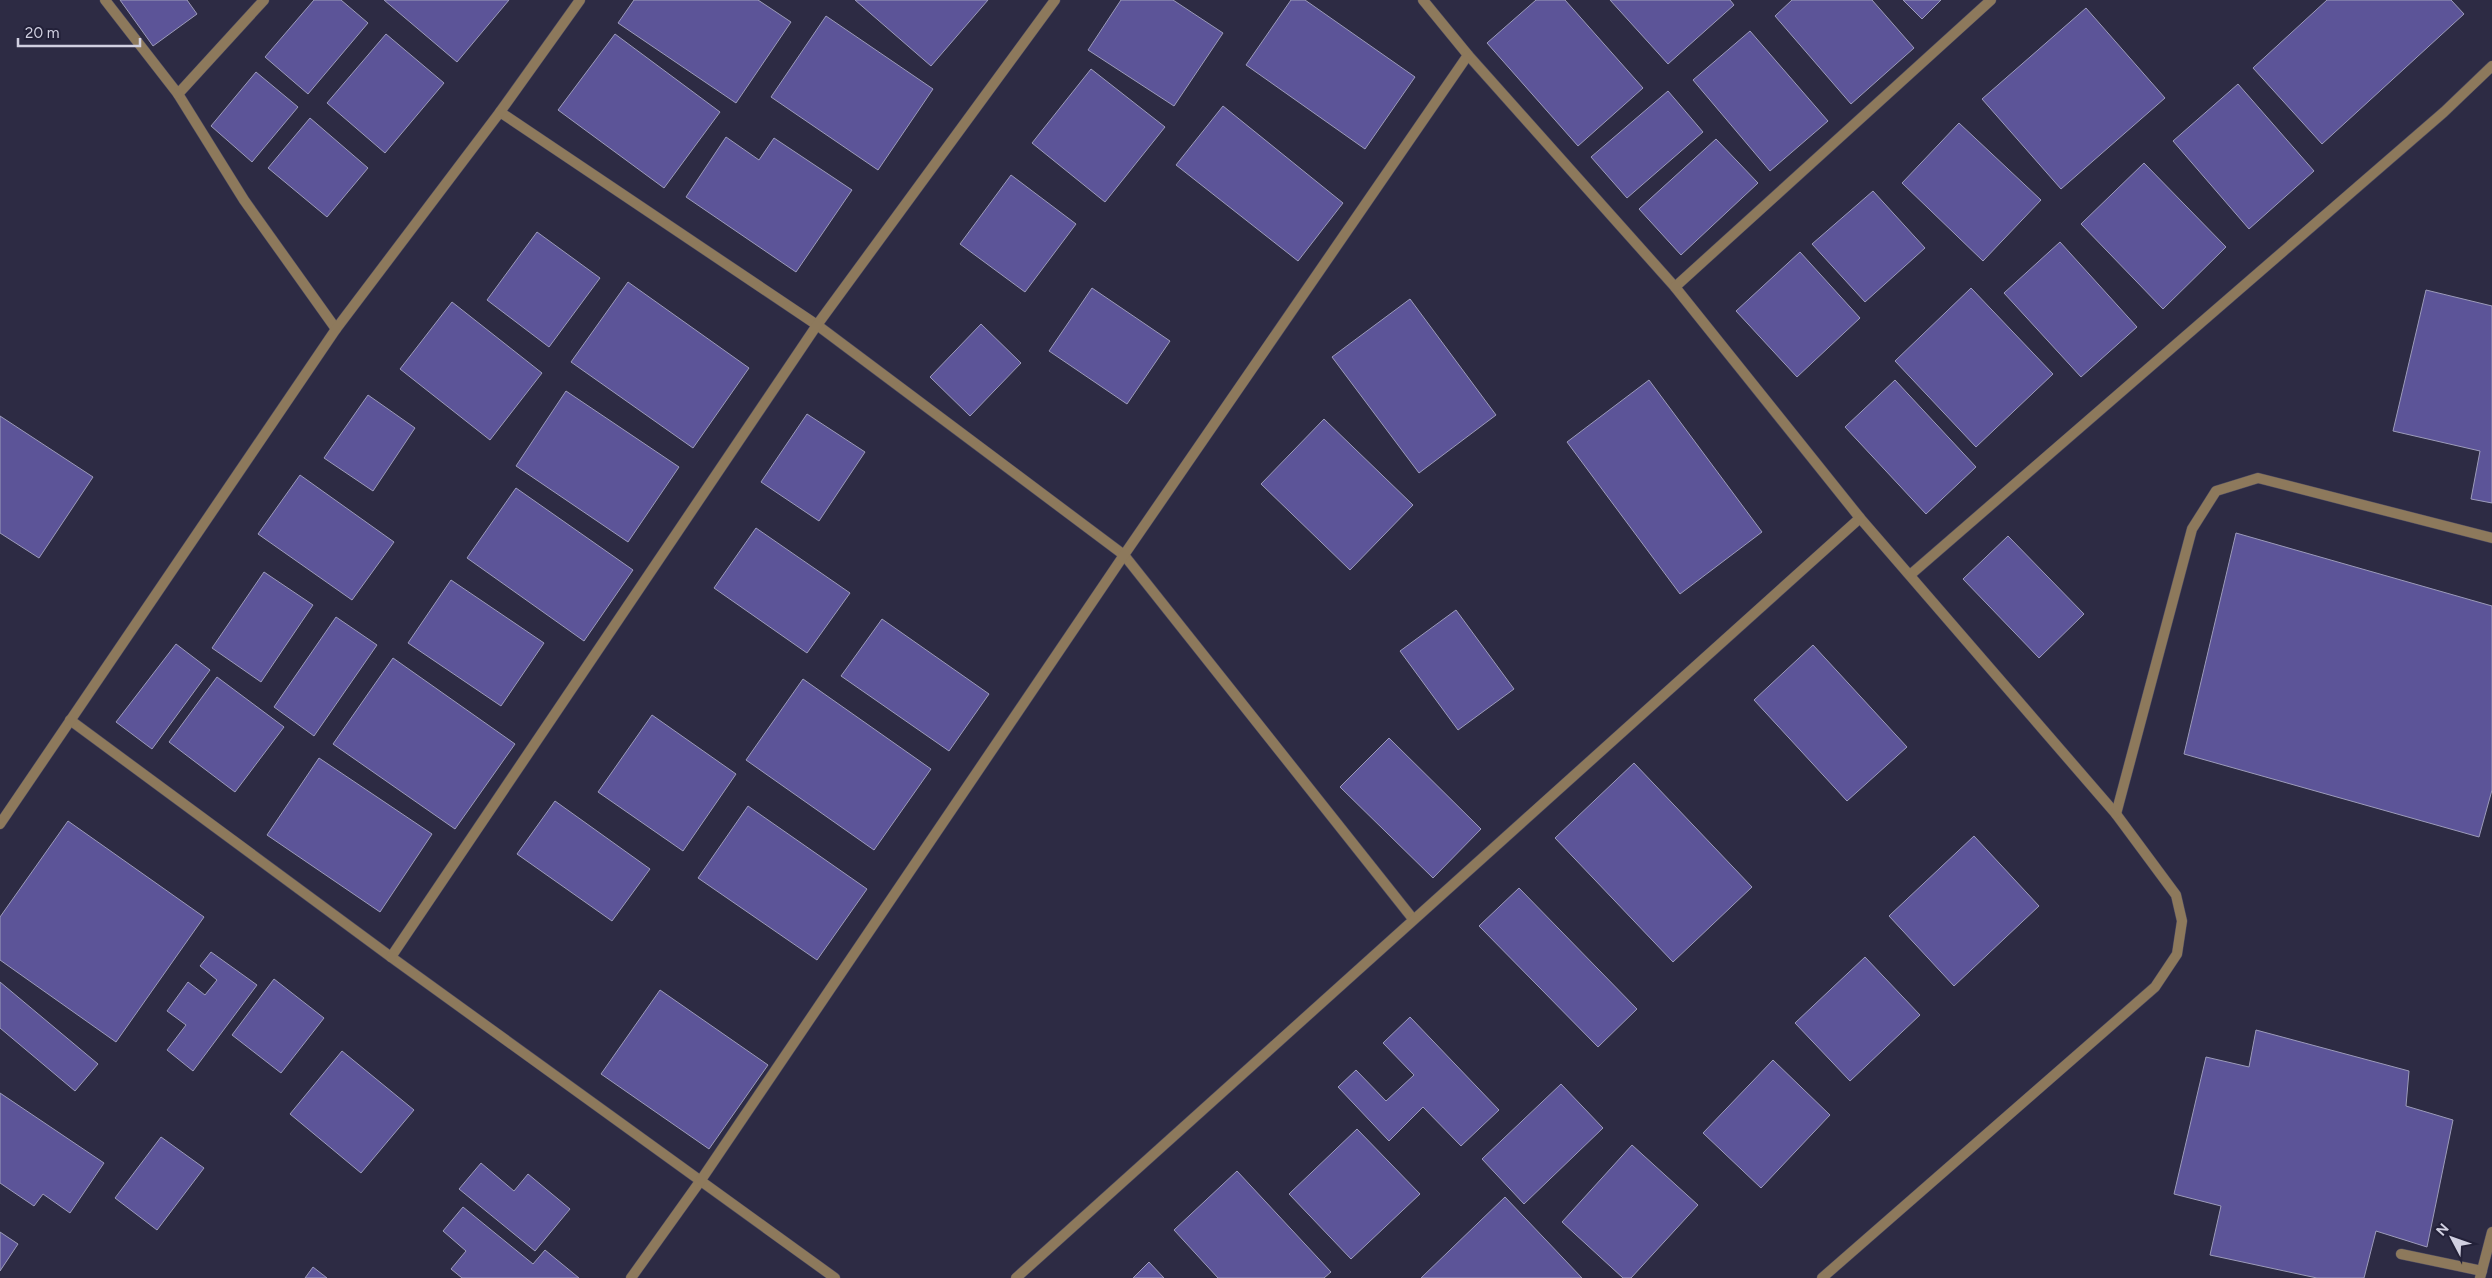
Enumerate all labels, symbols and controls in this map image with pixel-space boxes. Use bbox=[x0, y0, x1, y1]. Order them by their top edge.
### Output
scale bar bbox=[18, 15, 140, 47]
text: 20 m bbox=[25, 24, 59, 42]
north arrow bbox=[2427, 1213, 2477, 1263]
text: N bbox=[2433, 1220, 2453, 1239]

